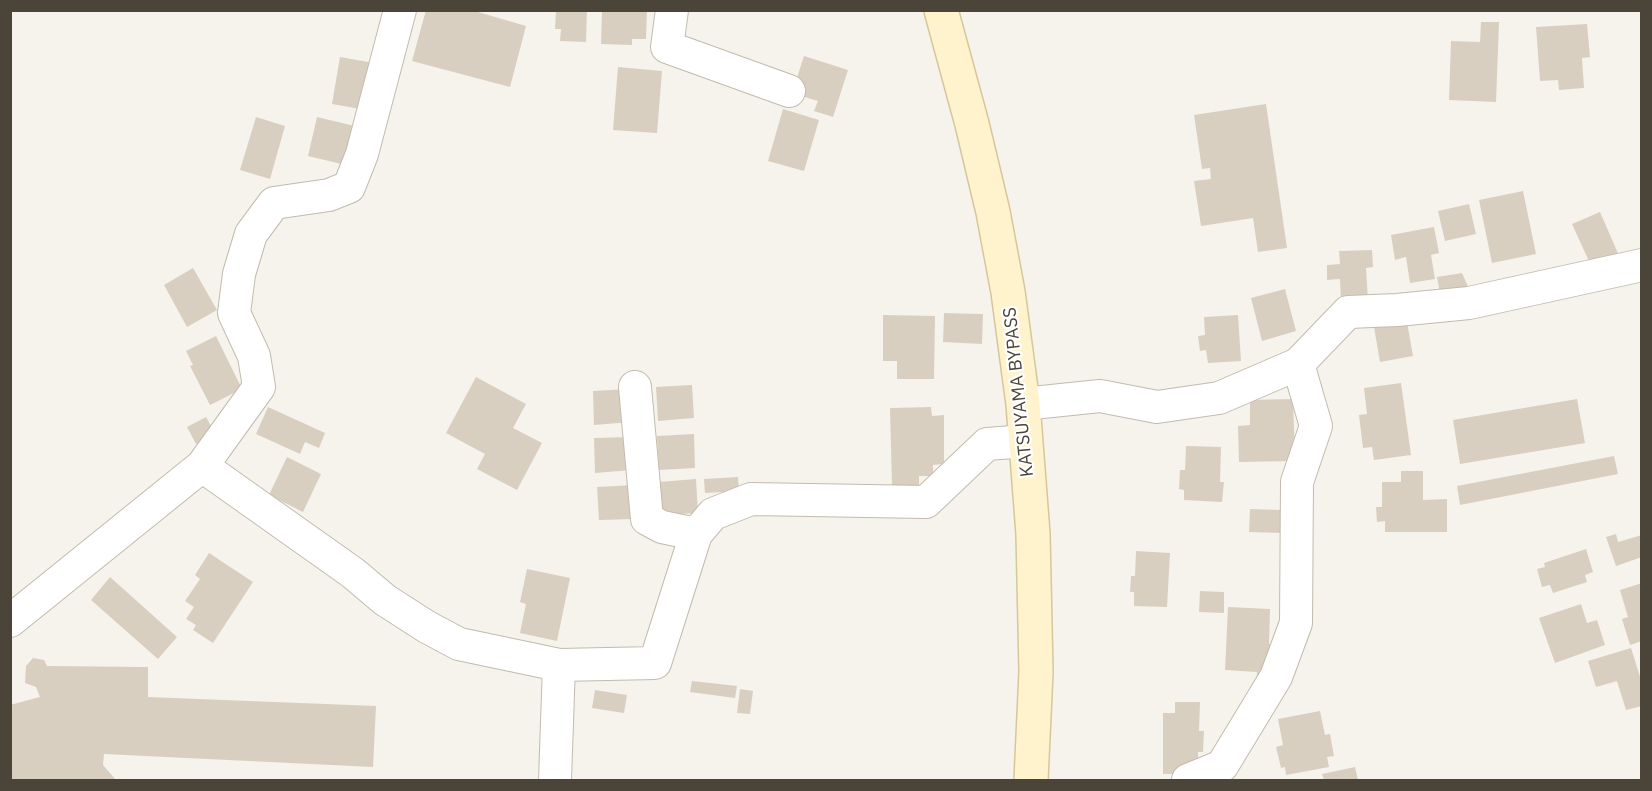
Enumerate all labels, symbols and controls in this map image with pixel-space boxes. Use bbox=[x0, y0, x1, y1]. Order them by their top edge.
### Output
street label: KATSUYAMA BYPASS bbox=[999, 306, 1039, 478]

